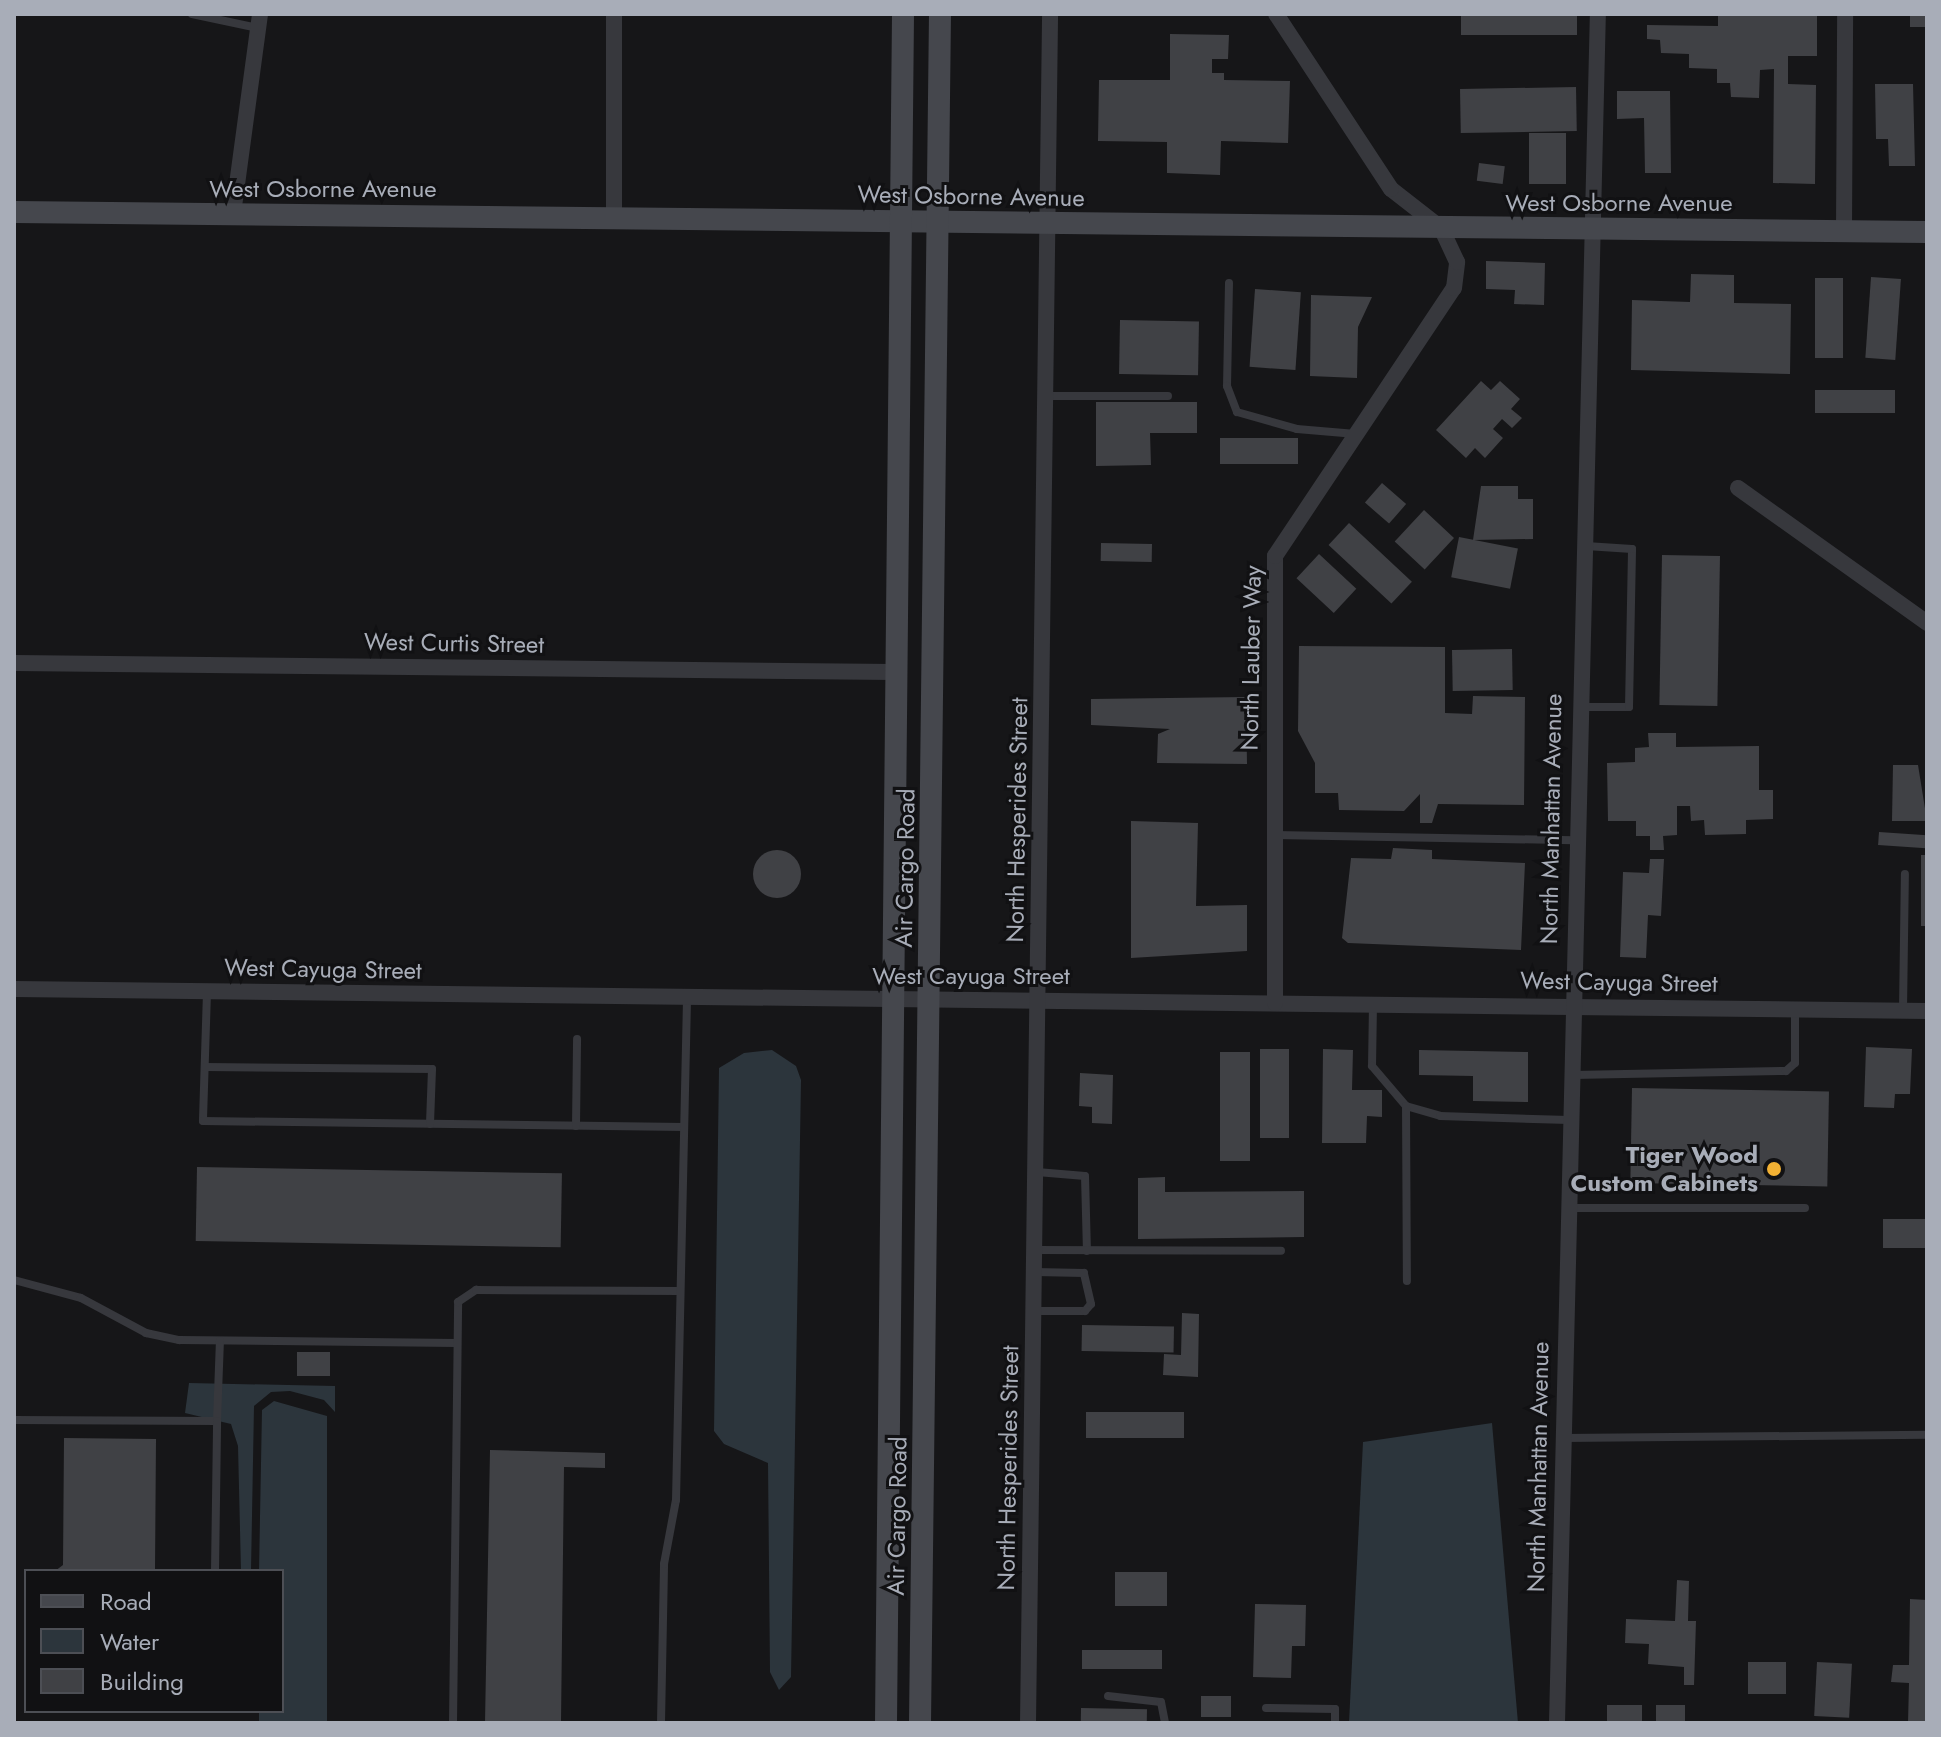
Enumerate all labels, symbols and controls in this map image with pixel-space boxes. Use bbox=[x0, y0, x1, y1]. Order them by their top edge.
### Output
street label: West Osborne Avenue bbox=[209, 175, 437, 203]
street label: West Osborne Avenue bbox=[857, 180, 1085, 212]
street label: West Osborne Avenue bbox=[1505, 189, 1733, 217]
street label: North Lauber Way bbox=[1235, 565, 1267, 751]
street label: West Curtis Street bbox=[364, 627, 544, 659]
street label: North Manhattan Avenue bbox=[1534, 693, 1568, 945]
street label: North Hesperides Street bbox=[1000, 697, 1034, 943]
street label: Air Cargo Road bbox=[889, 788, 921, 948]
street label: West Cayuga Street bbox=[224, 953, 422, 985]
street label: West Cayuga Street bbox=[872, 962, 1070, 990]
street label: West Cayuga Street bbox=[1520, 966, 1718, 998]
place label: Tiger Wood Custom Cabinets bbox=[1570, 1141, 1758, 1197]
marker: Tiger Wood Custom Cabinets bbox=[1765, 1160, 1783, 1178]
street label: North Manhattan Avenue bbox=[1521, 1341, 1555, 1593]
street label: North Hesperides Street bbox=[991, 1345, 1025, 1591]
street label: Air Cargo Road bbox=[881, 1436, 913, 1596]
legend bbox=[24, 1569, 284, 1713]
text: Road bbox=[100, 1584, 152, 1619]
text: Water bbox=[100, 1624, 159, 1659]
text: Building bbox=[100, 1664, 184, 1699]

